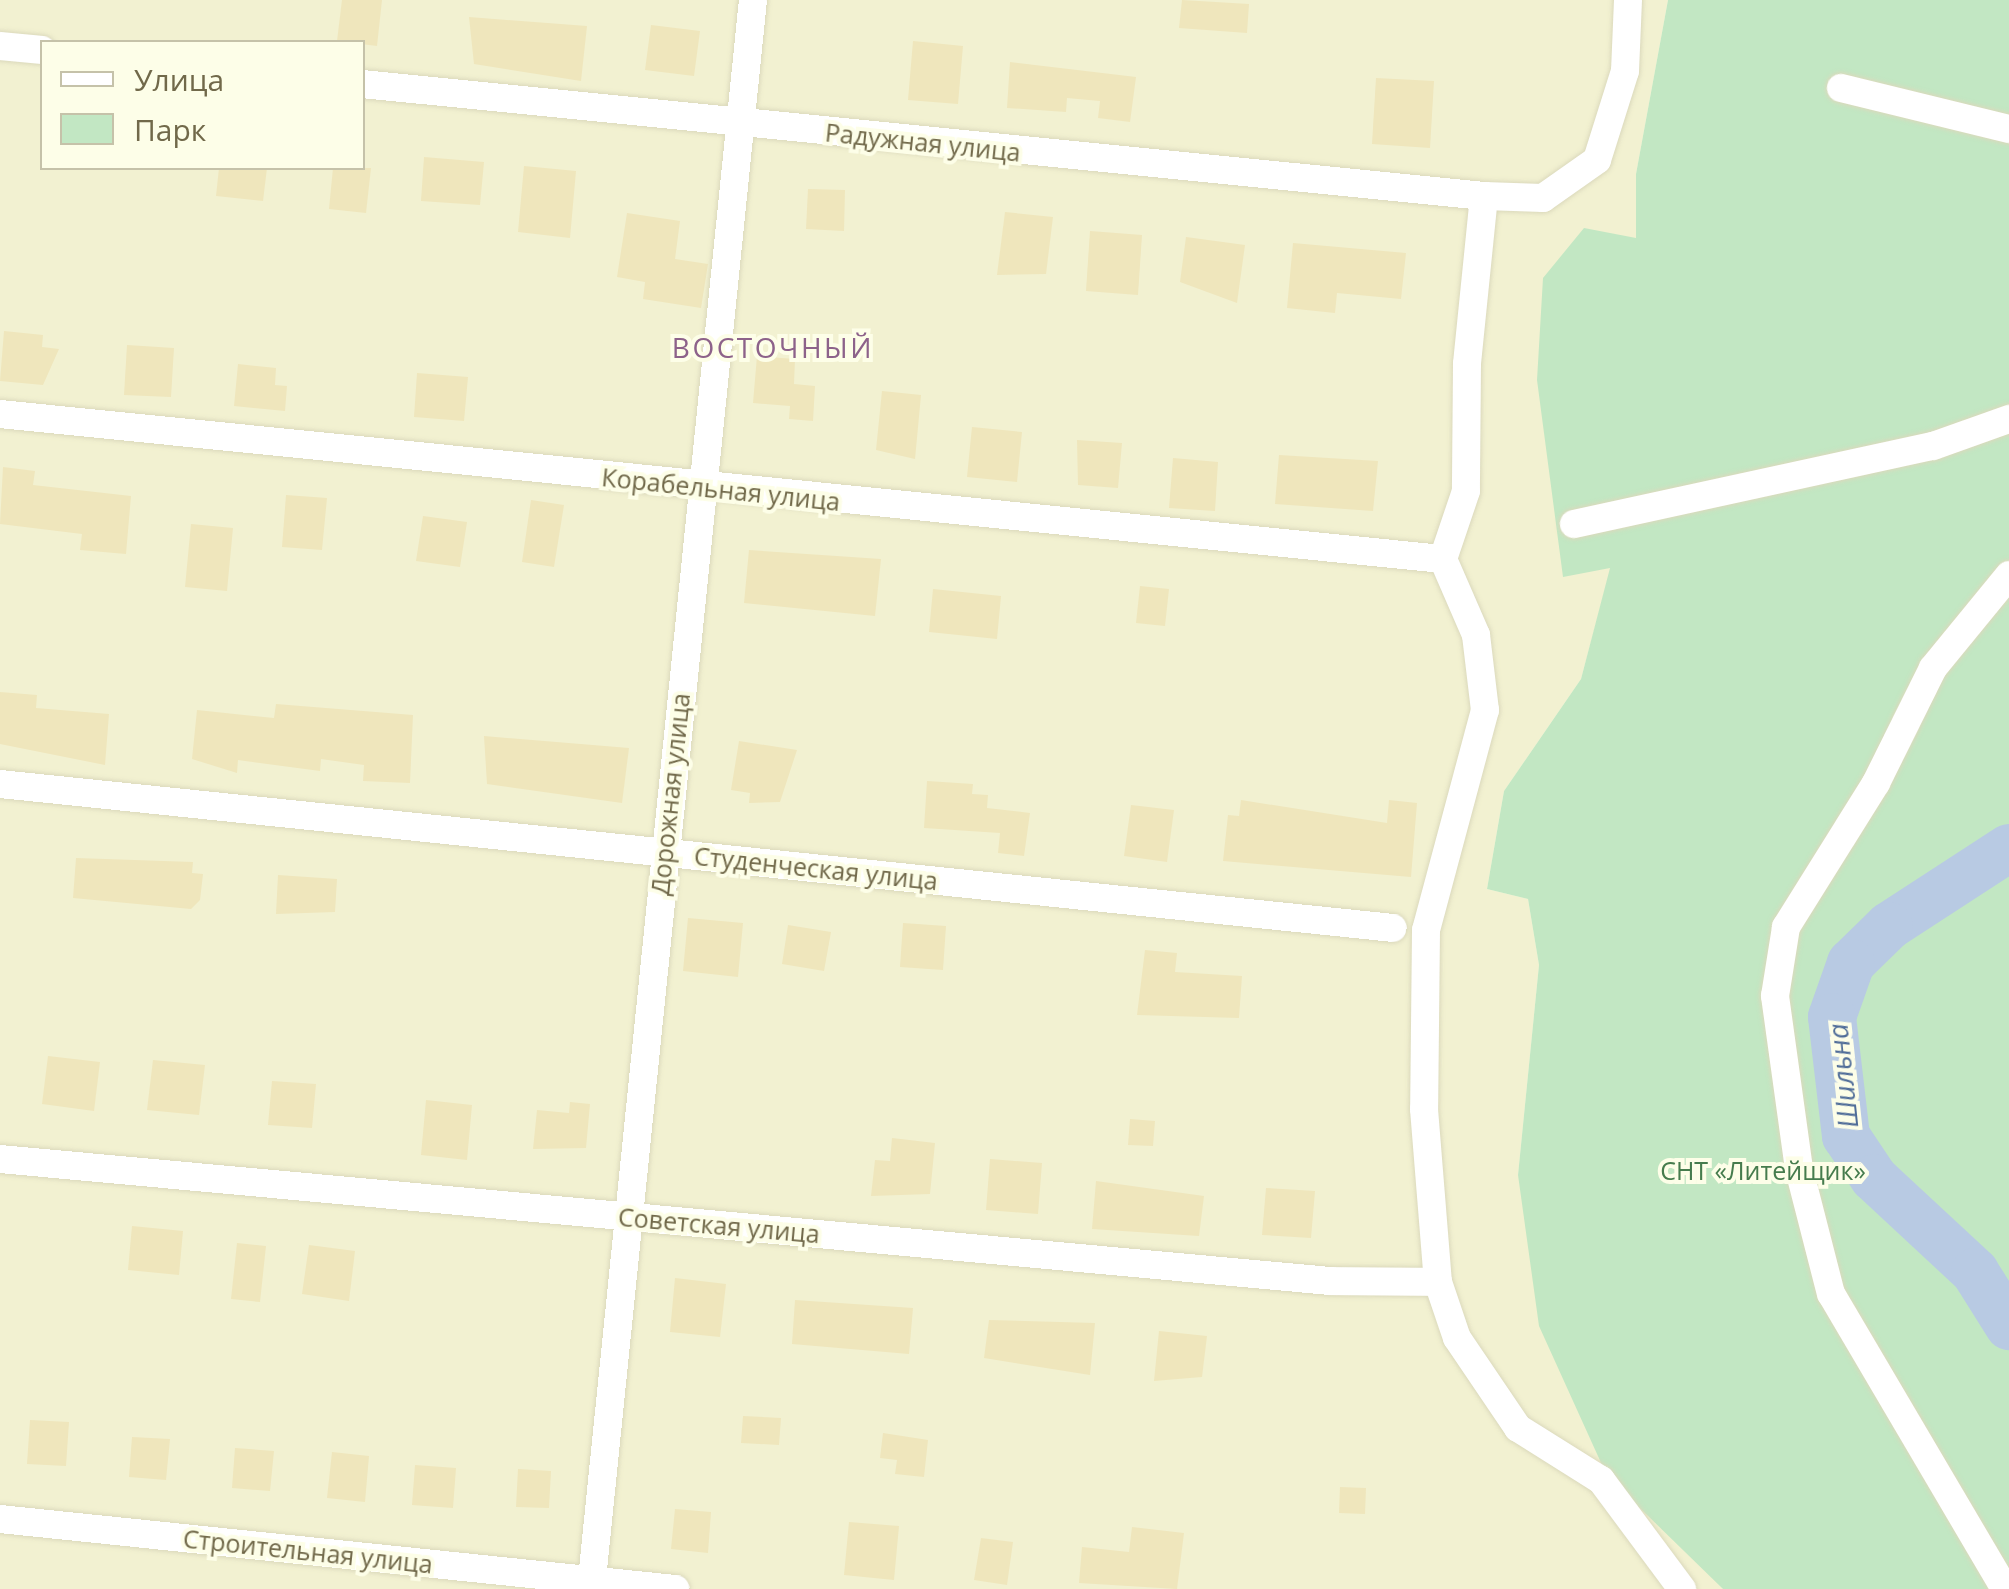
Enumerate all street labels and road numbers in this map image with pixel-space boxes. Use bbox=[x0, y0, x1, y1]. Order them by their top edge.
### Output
street label: Радужная улица bbox=[824, 117, 1022, 167]
street label: Корабельная улица bbox=[600, 462, 842, 516]
street label: Дорожная улица bbox=[644, 691, 696, 897]
street label: Студенческая улица bbox=[693, 840, 939, 896]
street label: Советская улица bbox=[617, 1201, 821, 1249]
street label: Строительная улица bbox=[182, 1523, 434, 1579]

